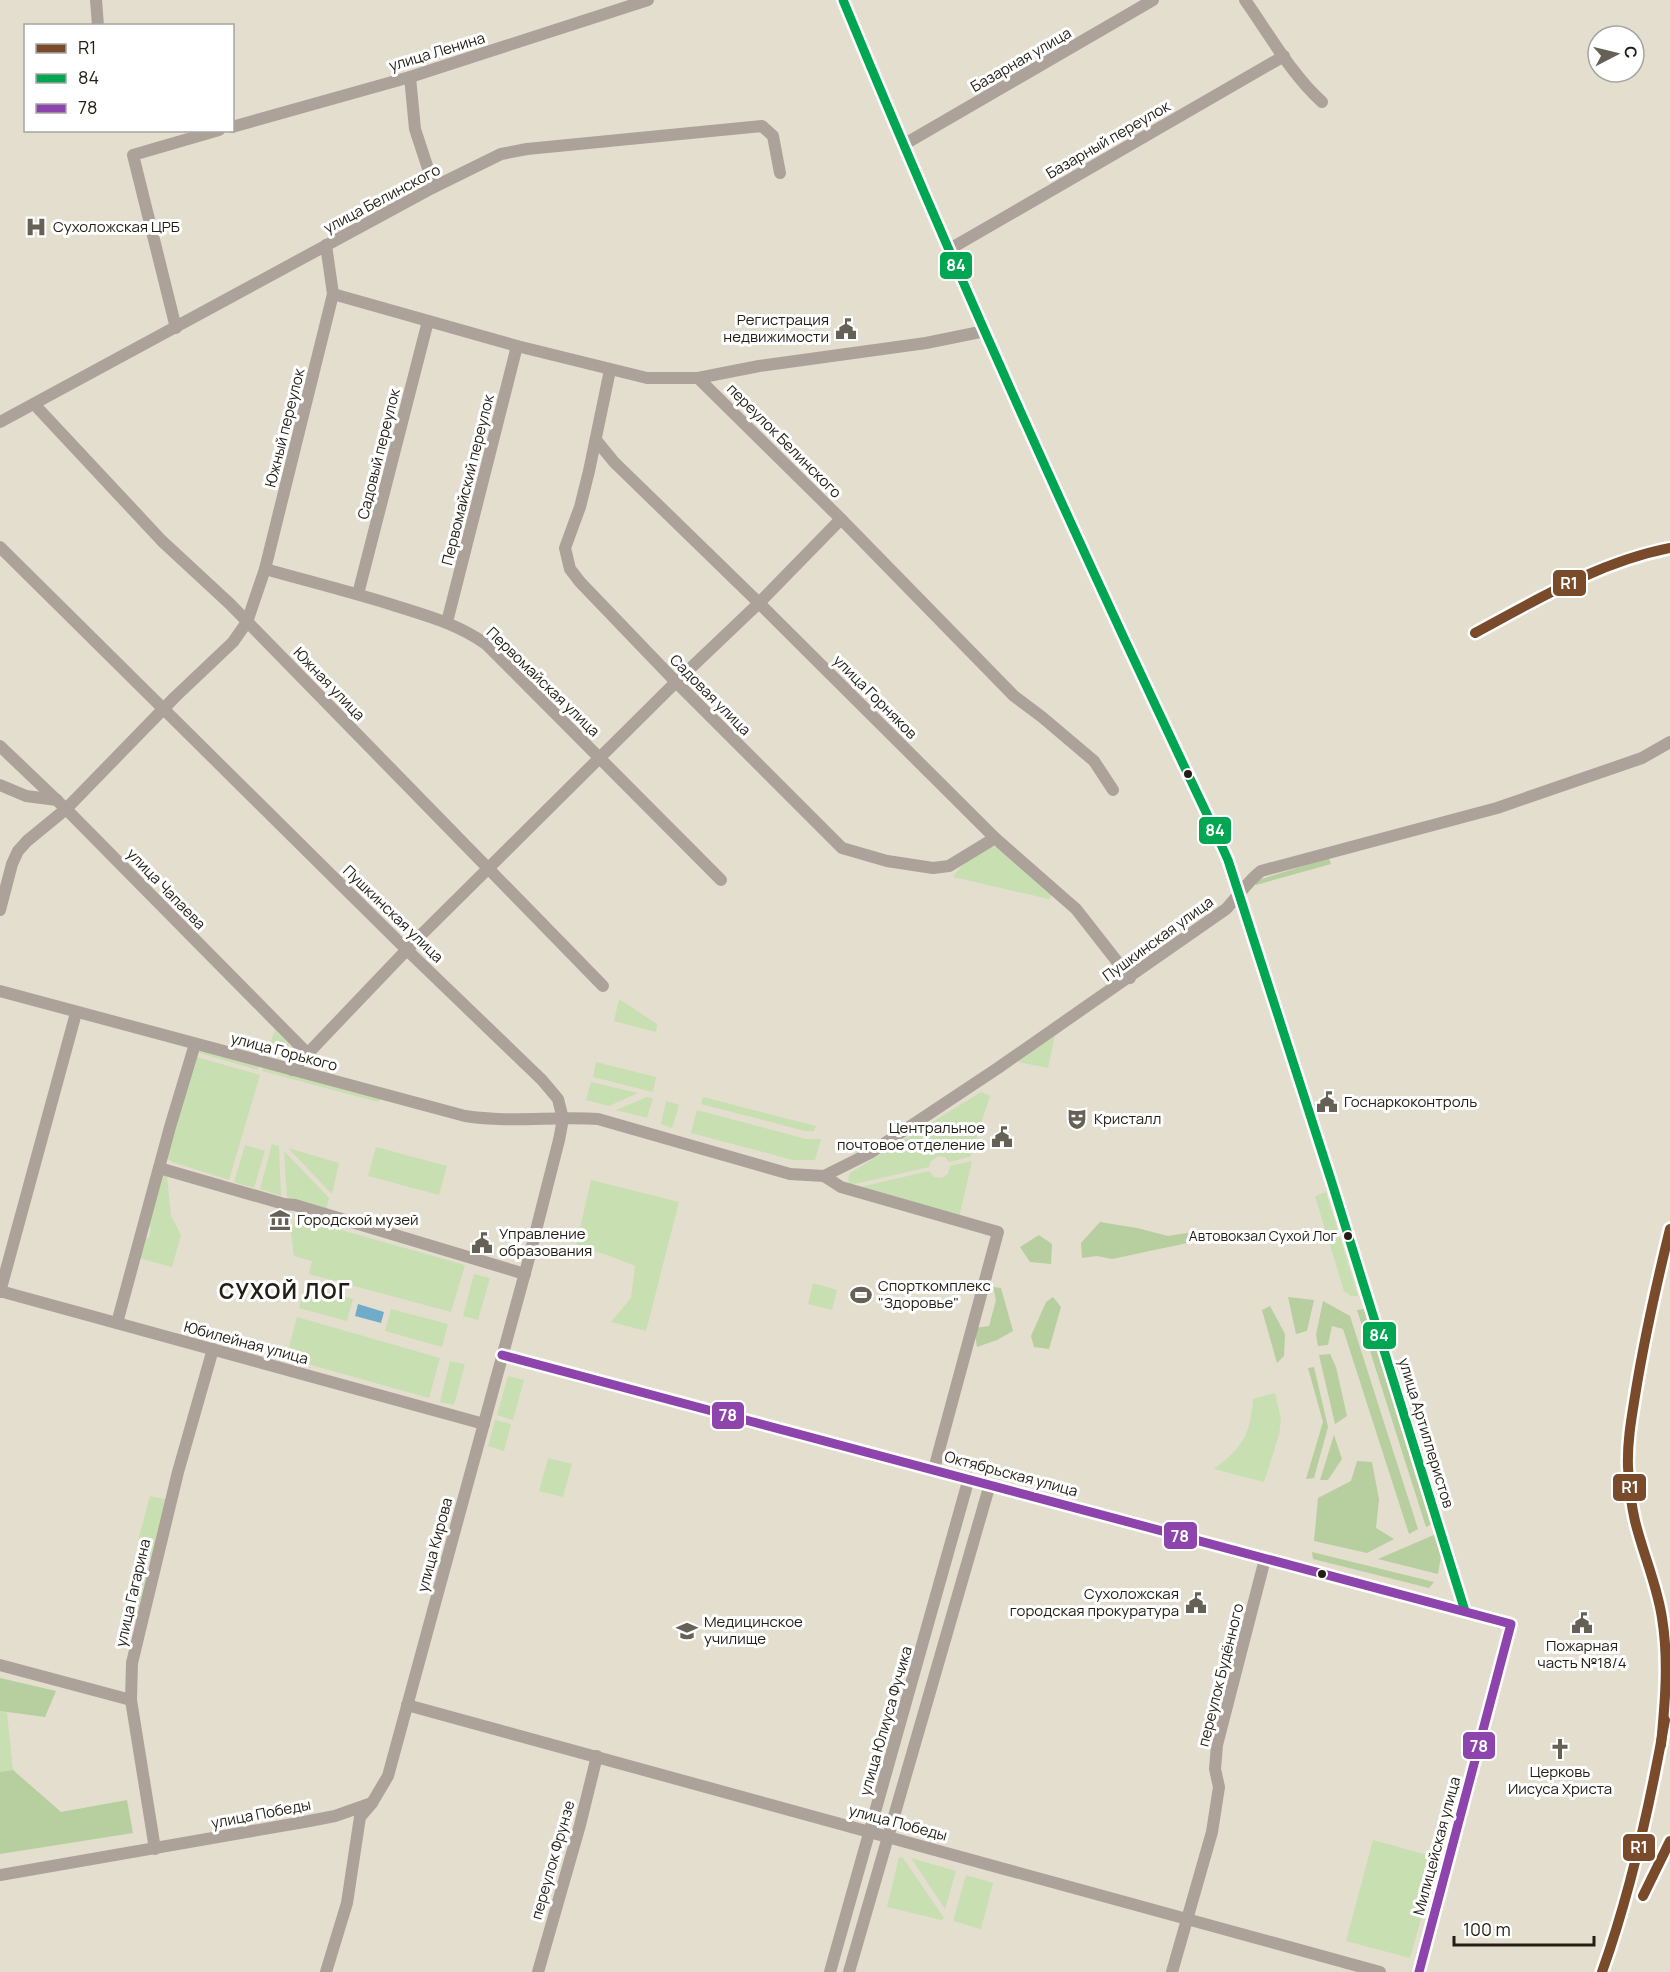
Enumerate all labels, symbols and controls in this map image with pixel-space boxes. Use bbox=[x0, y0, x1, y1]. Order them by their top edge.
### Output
street label: Базарная улица bbox=[967, 22, 1075, 97]
legend bbox=[24, 24, 234, 132]
north arrow bbox=[1586, 24, 1646, 84]
street label: улица Ленина bbox=[386, 27, 487, 76]
text: R1 bbox=[78, 35, 96, 59]
text: С bbox=[1619, 45, 1643, 60]
text: 84 bbox=[78, 65, 99, 89]
text: 78 bbox=[78, 95, 98, 119]
street label: Базарный переулок bbox=[1042, 95, 1174, 184]
street label: улица Белинского bbox=[320, 159, 444, 238]
hospital icon: Сухоложская ЦРБ bbox=[24, 215, 48, 239]
place label: Сухоложская ЦРБ bbox=[53, 216, 180, 237]
line badge: 84 bbox=[939, 251, 973, 280]
text: 84 bbox=[946, 254, 966, 276]
place label: Регистрация недвижимости bbox=[723, 309, 829, 347]
public building icon: Регистрация недвижимости bbox=[834, 317, 858, 341]
street label: Южный переулок bbox=[260, 366, 310, 489]
street label: переулок Белинского bbox=[722, 379, 846, 503]
street label: Садовый переулок bbox=[352, 386, 405, 521]
street label: Первомайский переулок bbox=[436, 392, 499, 567]
line badge: R1 bbox=[1552, 569, 1587, 597]
text: R1 bbox=[1560, 572, 1578, 594]
street label: Первомайская улица bbox=[482, 622, 605, 741]
street label: Южная улица bbox=[289, 642, 370, 725]
street label: Садовая улица bbox=[665, 649, 756, 740]
street label: улица Горняков bbox=[829, 650, 922, 743]
unlabelled marker bbox=[1182, 768, 1194, 780]
line badge: 84 bbox=[1198, 816, 1232, 845]
text: 84 bbox=[1205, 819, 1225, 841]
street label: улица Чапаева bbox=[122, 843, 211, 934]
street label: Пушкинская улица bbox=[338, 860, 448, 967]
street label: Пушкинская улица bbox=[1098, 891, 1217, 986]
street label: улица Горького bbox=[228, 1027, 340, 1076]
public building icon: Госнаркоконтроль bbox=[1315, 1090, 1339, 1114]
place label: Госнаркоконтроль bbox=[1344, 1091, 1477, 1112]
theatre icon: Кристалл bbox=[1065, 1107, 1089, 1131]
place label: Кристалл bbox=[1094, 1108, 1161, 1129]
place label: Центральное почтовое отделение bbox=[837, 1117, 985, 1155]
public building icon: Центральное почтовое отделение bbox=[990, 1125, 1014, 1149]
museum icon: Городской музей bbox=[268, 1208, 292, 1232]
place label: Городской музей bbox=[297, 1209, 419, 1230]
place label: Управление образования bbox=[499, 1223, 592, 1261]
place label: Автовокзал Сухой Лог bbox=[1189, 1226, 1337, 1245]
marker: Автовокзал Сухой Лог bbox=[1342, 1230, 1354, 1242]
public building icon: Управление образования bbox=[470, 1231, 494, 1255]
place label: Спорткомплекс "Здоровье" bbox=[878, 1275, 991, 1313]
district label: СУХОЙ ЛОГ bbox=[219, 1277, 351, 1305]
sports icon: Спорткомплекс "Здоровье" bbox=[849, 1283, 873, 1307]
street label: Юбилейная улица bbox=[182, 1316, 311, 1369]
line badge: 84 bbox=[1362, 1321, 1397, 1350]
text: 84 bbox=[1369, 1324, 1389, 1346]
street label: улица Артиллеристов bbox=[1394, 1355, 1459, 1510]
line badge: 78 bbox=[711, 1401, 745, 1430]
text: 78 bbox=[719, 1404, 737, 1426]
street label: Октябрьская улица bbox=[942, 1446, 1080, 1501]
line badge: R1 bbox=[1612, 1473, 1647, 1502]
text: R1 bbox=[1621, 1476, 1639, 1498]
street label: улица Кирова bbox=[412, 1495, 457, 1594]
line badge: 78 bbox=[1163, 1521, 1198, 1550]
text: 78 bbox=[1171, 1525, 1189, 1547]
street label: улица Гагарина bbox=[110, 1537, 155, 1649]
unlabelled marker bbox=[1316, 1568, 1328, 1580]
place label: Сухоложская городская прокуратура bbox=[1010, 1583, 1179, 1621]
public building icon: Сухоложская городская прокуратура bbox=[1184, 1591, 1208, 1615]
street label: переулок Будённого bbox=[1193, 1601, 1249, 1749]
place label: Медицинское училище bbox=[704, 1611, 803, 1649]
public building icon: Пожарная часть №18/4 bbox=[1570, 1611, 1594, 1635]
school or university icon: Медицинское училище bbox=[675, 1619, 699, 1643]
place label: Пожарная часть №18/4 bbox=[1537, 1635, 1627, 1673]
street label: улица Юлиуса Фучика bbox=[854, 1644, 917, 1798]
line badge: 78 bbox=[1462, 1731, 1496, 1760]
text: 78 bbox=[1470, 1735, 1488, 1757]
church icon: Церковь Иисуса Христа bbox=[1548, 1737, 1572, 1761]
place label: Церковь Иисуса Христа bbox=[1508, 1761, 1612, 1799]
street label: Милицейская улица bbox=[1408, 1774, 1465, 1917]
street label: улица Победы bbox=[209, 1794, 313, 1833]
street label: переулок Фрунзе bbox=[526, 1798, 580, 1922]
street label: улица Победы bbox=[847, 1799, 950, 1846]
line badge: R1 bbox=[1622, 1833, 1656, 1862]
text: R1 bbox=[1630, 1836, 1648, 1858]
scale bar bbox=[1454, 1909, 1594, 1947]
text: 100 m bbox=[1463, 1917, 1511, 1941]

